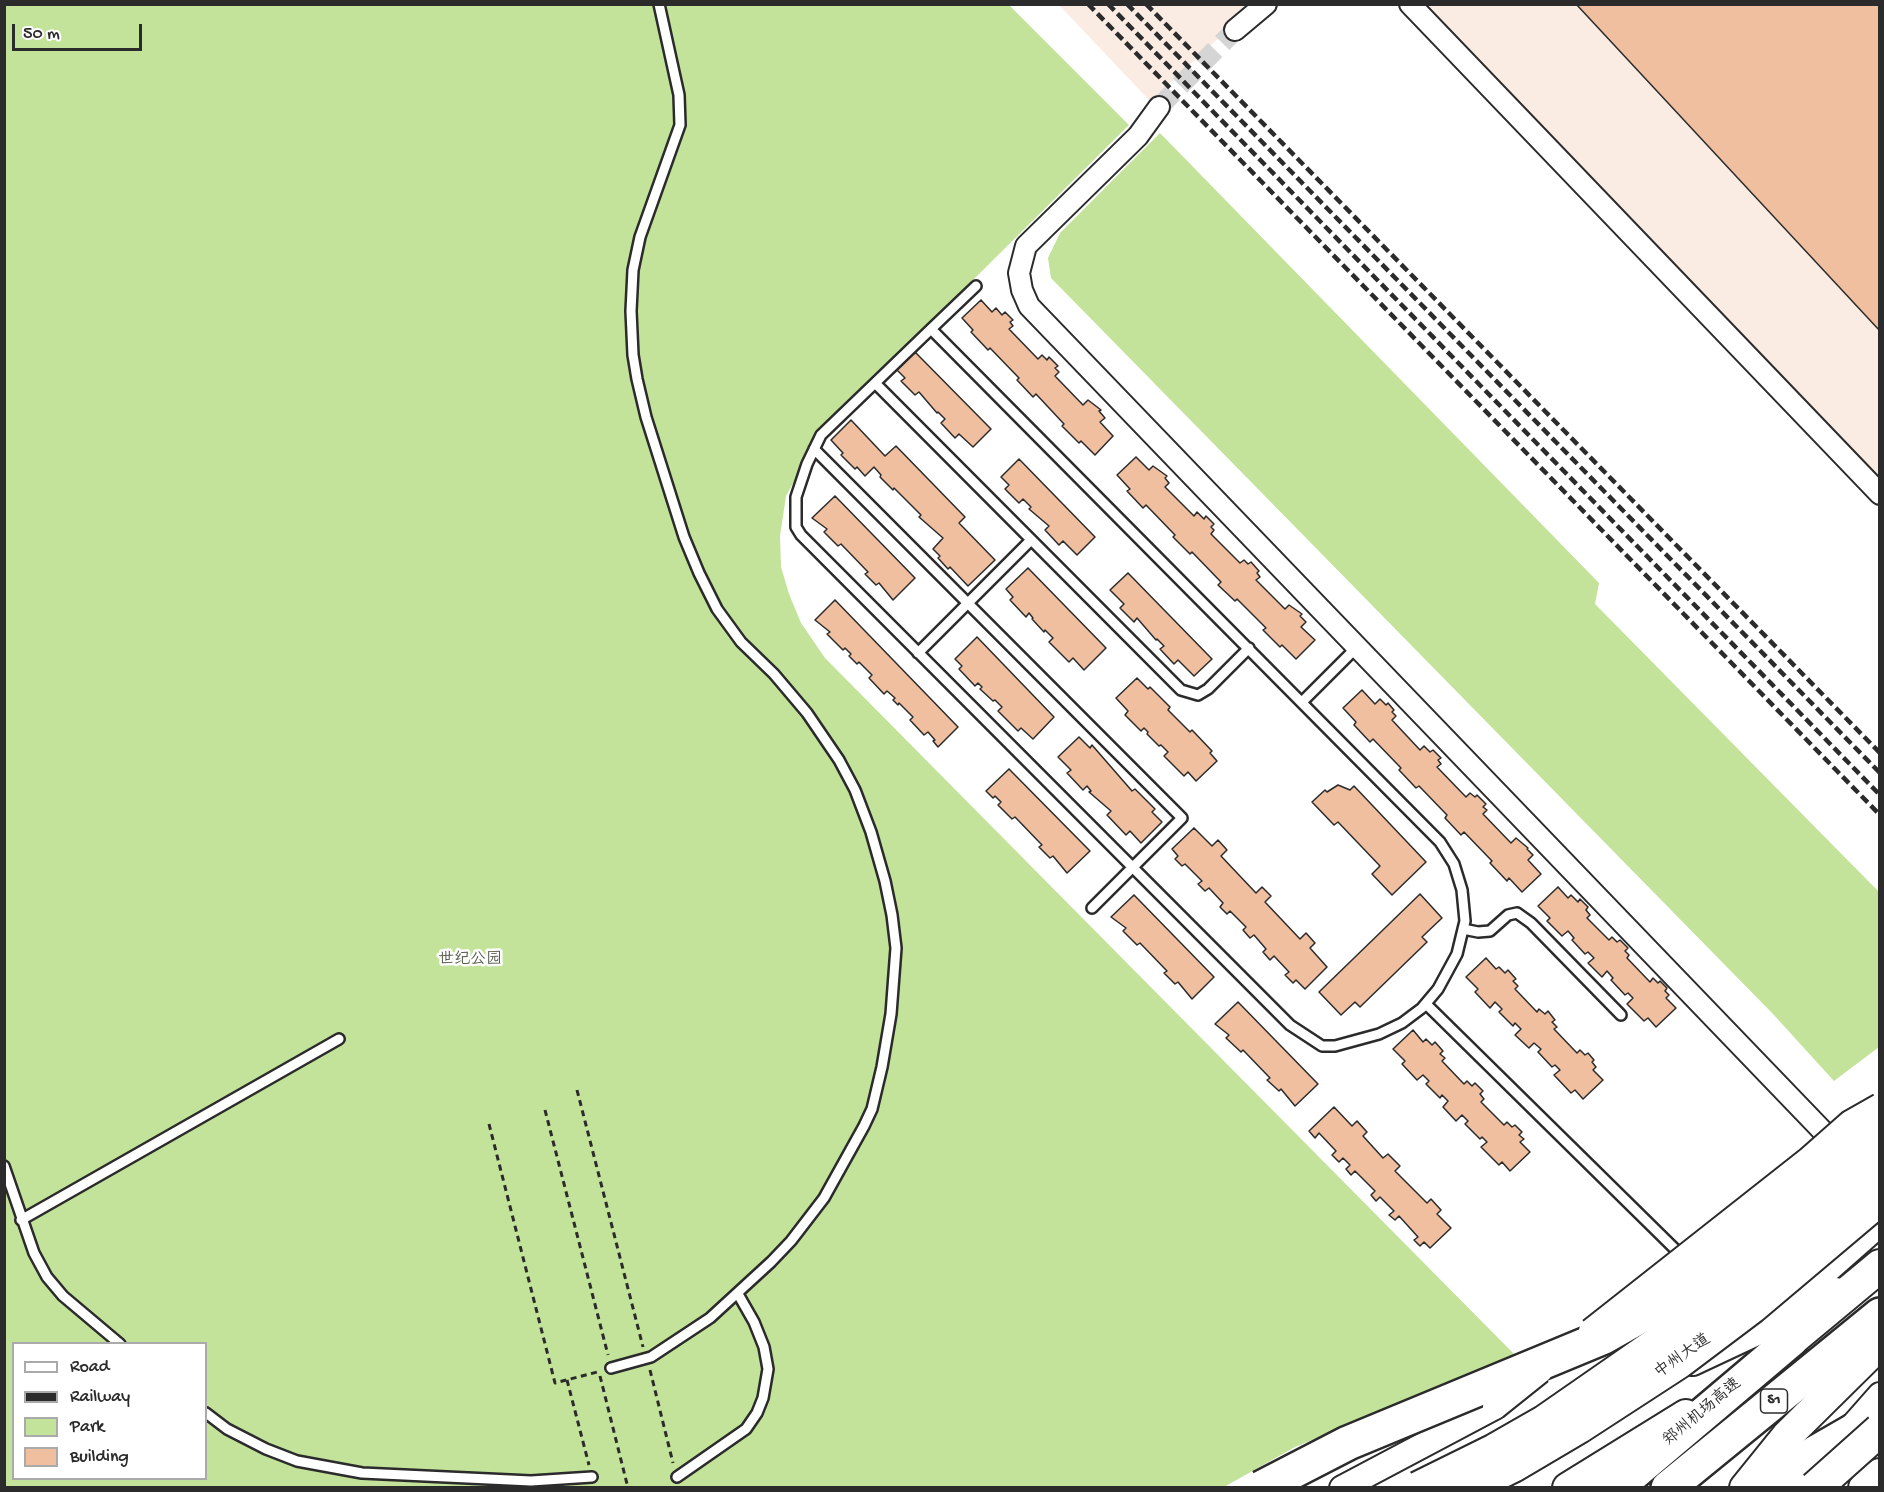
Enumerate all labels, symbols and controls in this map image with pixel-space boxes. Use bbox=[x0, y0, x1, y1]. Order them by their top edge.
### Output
scale bar bbox=[15, 12, 146, 50]
text: 50 m bbox=[23, 24, 60, 45]
park label: 世纪公园 bbox=[438, 951, 502, 971]
street label: 中州大道 bbox=[1651, 1331, 1715, 1383]
legend bbox=[12, 1342, 207, 1480]
text: Road bbox=[70, 1357, 109, 1378]
street label: 郑州机场高速 bbox=[1660, 1375, 1746, 1451]
text: Railway bbox=[70, 1387, 130, 1408]
road number: S1 bbox=[1760, 1389, 1788, 1413]
text: Park bbox=[70, 1417, 104, 1438]
text: Building bbox=[70, 1447, 129, 1468]

